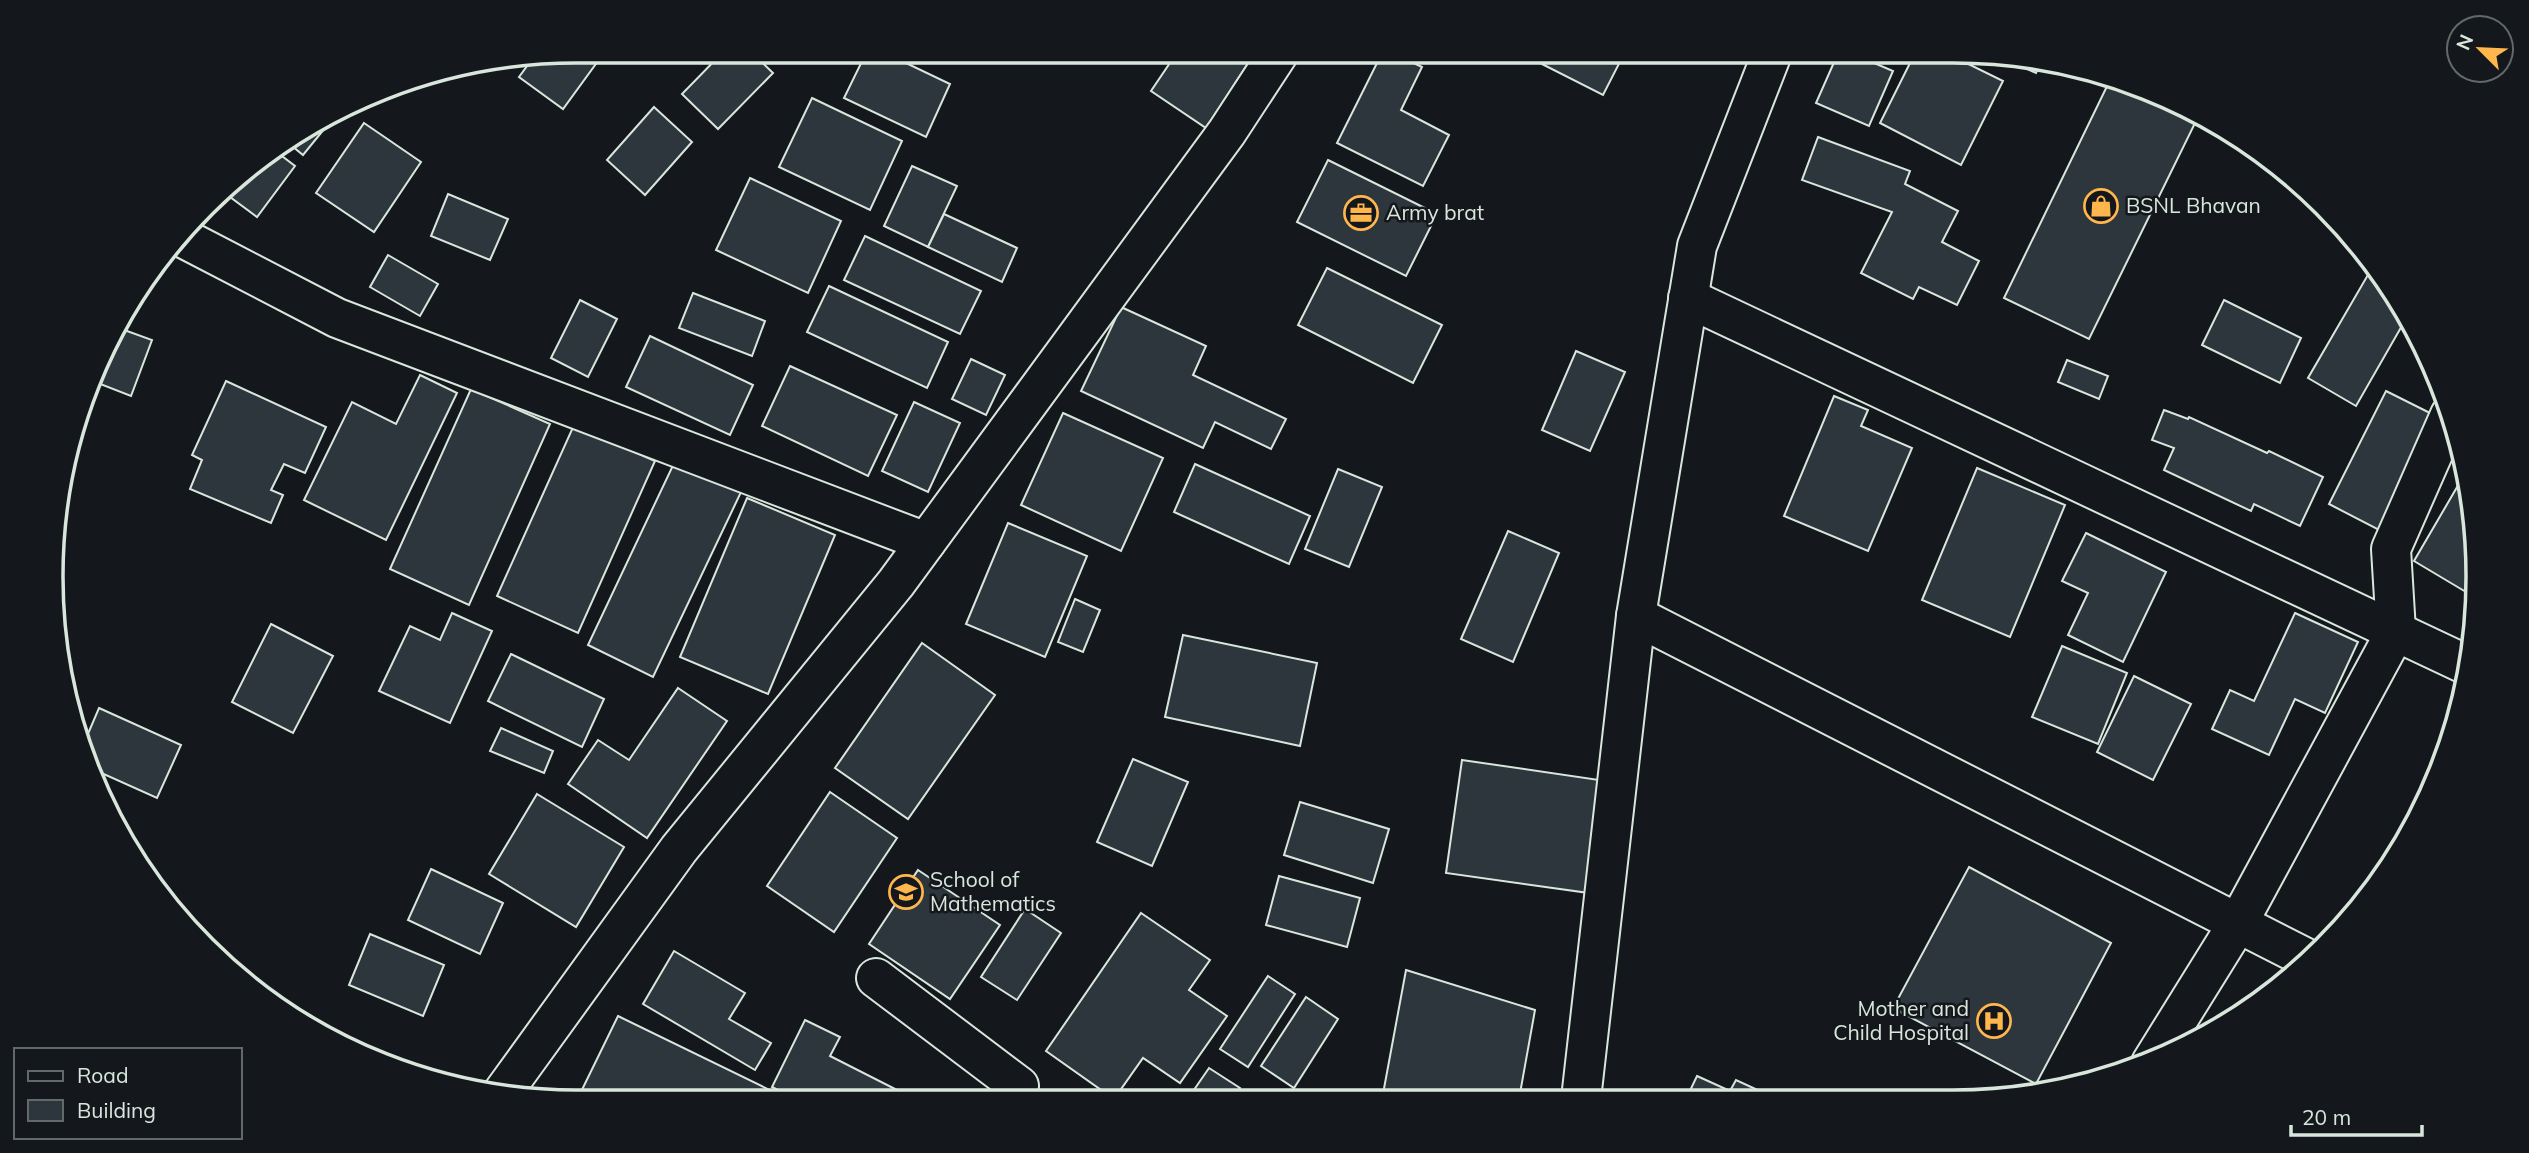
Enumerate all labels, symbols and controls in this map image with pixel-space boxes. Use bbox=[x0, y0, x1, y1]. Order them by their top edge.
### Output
north arrow bbox=[2445, 14, 2515, 84]
text: N bbox=[2451, 31, 2478, 54]
shop icon: BSNL Bhavan bbox=[2082, 187, 2120, 225]
place label: BSNL Bhavan bbox=[2126, 192, 2261, 218]
office icon: Army brat bbox=[1342, 194, 1380, 232]
place label: Army brat bbox=[1386, 199, 1484, 225]
place label: School of Mathematics bbox=[930, 866, 1056, 916]
school or university icon: School of Mathematics bbox=[887, 873, 925, 911]
place label: Mother and Child Hospital bbox=[1833, 995, 1969, 1045]
hospital icon: Mother and Child Hospital bbox=[1975, 1002, 2013, 1040]
legend bbox=[14, 1048, 242, 1139]
text: Road bbox=[77, 1062, 128, 1088]
scale bar bbox=[2291, 1094, 2422, 1138]
text: Building bbox=[77, 1097, 156, 1123]
text: 20 m bbox=[2302, 1104, 2351, 1130]

